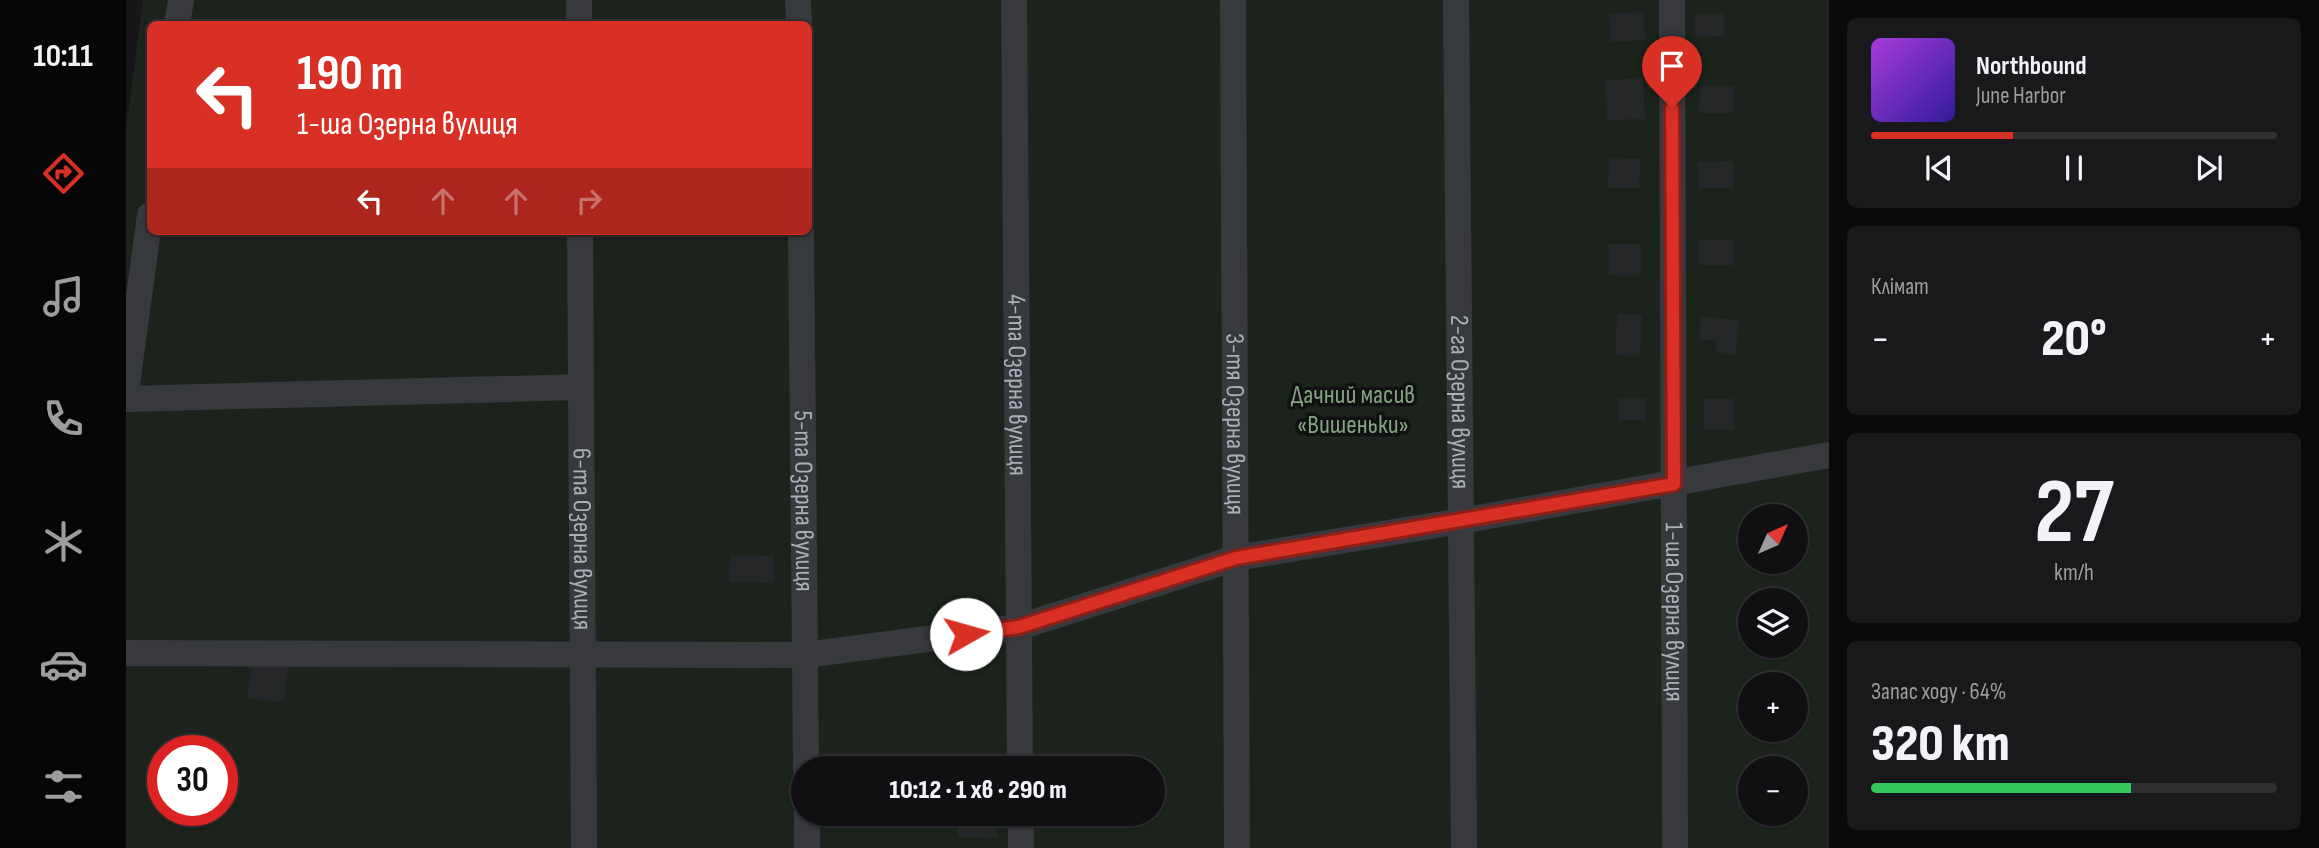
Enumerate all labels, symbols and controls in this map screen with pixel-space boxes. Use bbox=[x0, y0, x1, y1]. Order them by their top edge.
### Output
pin bbox=[1642, 36, 1702, 108]
text: 10:11 bbox=[33, 37, 93, 76]
text: 190 m bbox=[297, 45, 403, 104]
icon: arrive bbox=[1653, 47, 1691, 85]
icon: left bbox=[182, 49, 273, 140]
text: Northbound bbox=[1976, 51, 2087, 82]
text: June Harbor bbox=[1976, 82, 2066, 110]
text: 1-ша Озерна вулиця bbox=[297, 105, 518, 144]
icon: directions bbox=[39, 149, 88, 198]
icon: previous bbox=[1920, 149, 1958, 187]
icon: pause bbox=[2055, 149, 2093, 187]
icon: next bbox=[2190, 149, 2228, 187]
icon: left bbox=[351, 182, 389, 220]
icon: ahead bbox=[424, 182, 462, 220]
icon: ahead bbox=[497, 182, 535, 220]
icon: right bbox=[570, 182, 608, 220]
icon: music bbox=[39, 272, 88, 321]
text: Клімат bbox=[1871, 273, 1929, 301]
street label: 4-та Озерна вулиця bbox=[1001, 294, 1033, 476]
text: 20° bbox=[2041, 308, 2107, 371]
street label: 2-га Озерна вулиця bbox=[1443, 315, 1476, 489]
text: − bbox=[1871, 317, 1890, 362]
text: + bbox=[2258, 317, 2277, 362]
street label: 3-тя Озерна вулиця bbox=[1219, 333, 1251, 515]
park label: Дачний масив «Вишеньки» bbox=[1291, 380, 1415, 441]
icon: phone bbox=[39, 394, 88, 443]
street label: 5-та Озерна вулиця bbox=[787, 410, 820, 592]
street label: 6-та Озерна вулиця bbox=[566, 448, 598, 630]
text: 27 bbox=[2034, 459, 2114, 568]
north arrow bbox=[1738, 504, 1808, 574]
map controls bbox=[1738, 504, 1808, 826]
icon: climate bbox=[39, 517, 88, 566]
street label: 1-ша Озерна вулиця bbox=[1658, 522, 1690, 702]
text: km/h bbox=[2054, 559, 2094, 587]
button: layers bbox=[1738, 588, 1808, 658]
position arrow bbox=[929, 597, 1003, 671]
icon: car bbox=[39, 640, 88, 689]
button: + bbox=[1738, 672, 1808, 742]
text: Запас ходу · 64% bbox=[1871, 678, 2006, 706]
text: 320 km bbox=[1871, 713, 2010, 776]
speed limit sign: 30 bbox=[147, 735, 238, 826]
button: − bbox=[1738, 756, 1808, 826]
icon: filters bbox=[39, 762, 88, 811]
text: 10:12 · 1 хв · 290 m bbox=[889, 775, 1067, 806]

